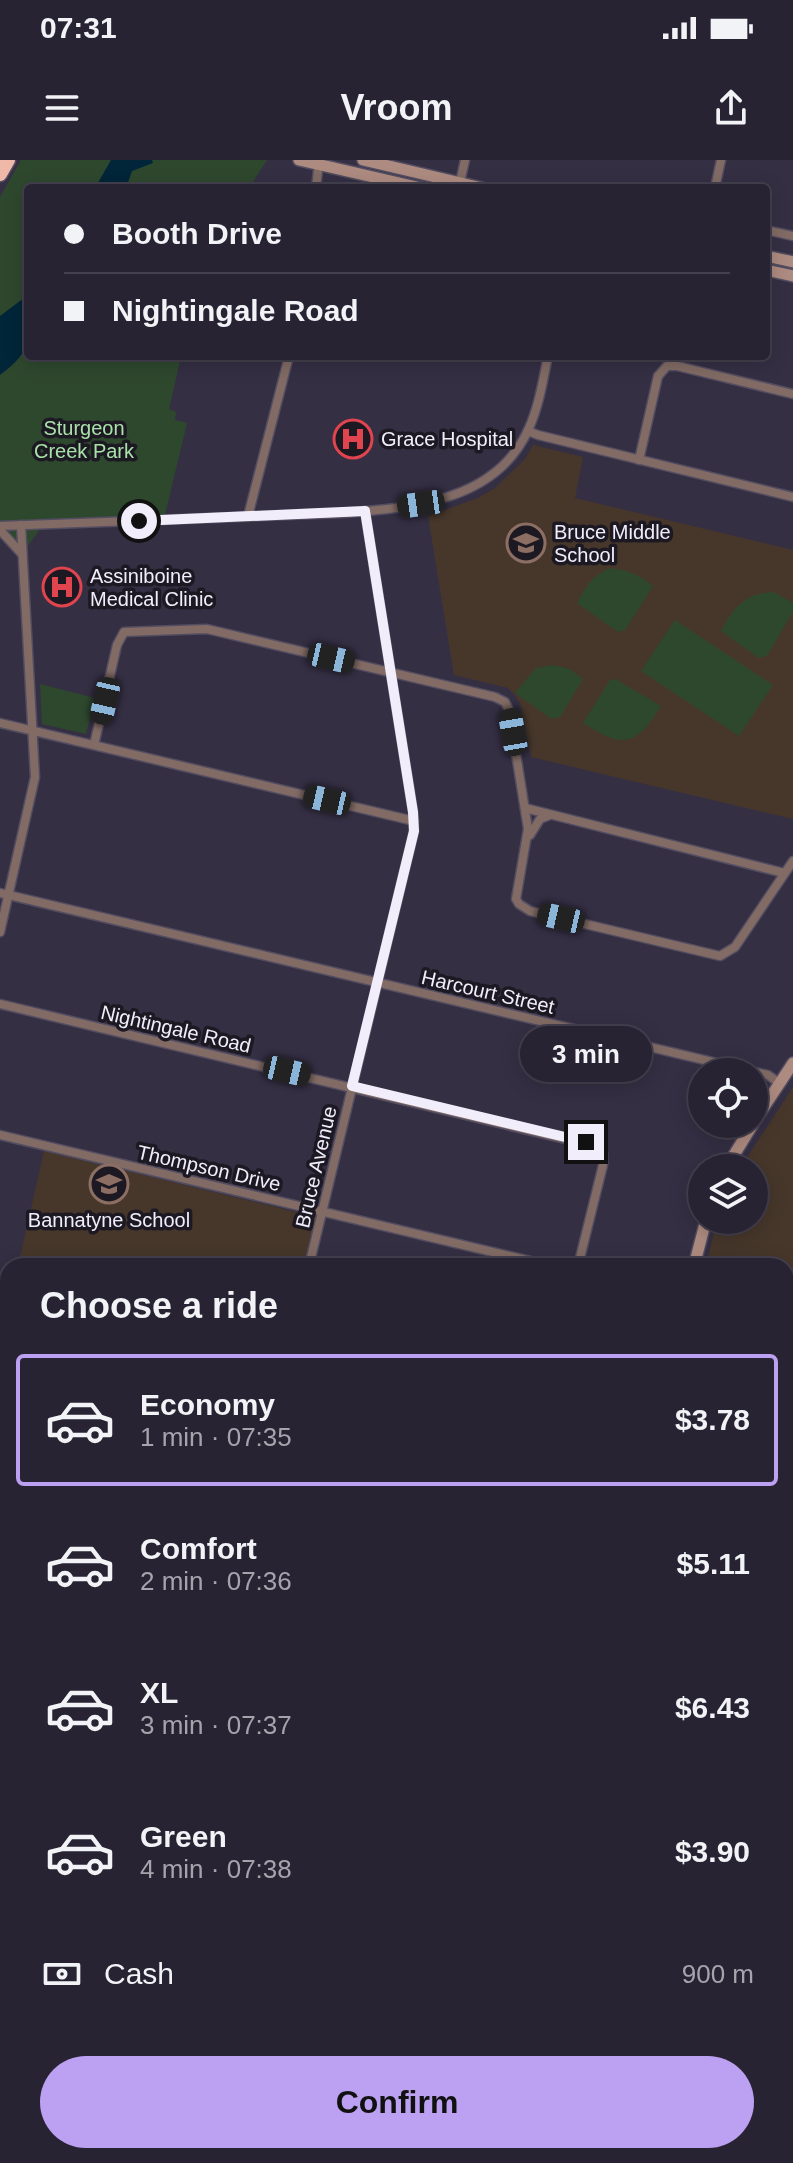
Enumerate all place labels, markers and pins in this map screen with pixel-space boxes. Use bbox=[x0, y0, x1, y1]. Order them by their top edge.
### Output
hospital icon: Grace Hospital bbox=[332, 418, 374, 460]
place label: Grace Hospital bbox=[381, 428, 513, 450]
place label: Bruce Middle School bbox=[554, 521, 671, 566]
school or university icon: Bruce Middle School bbox=[505, 522, 547, 564]
place label: Assiniboine Medical Clinic bbox=[90, 565, 213, 610]
hospital icon: Assiniboine Medical Clinic bbox=[41, 566, 83, 608]
school or university icon: Bannatyne School bbox=[88, 1163, 130, 1205]
place label: Bannatyne School bbox=[28, 1209, 190, 1231]

